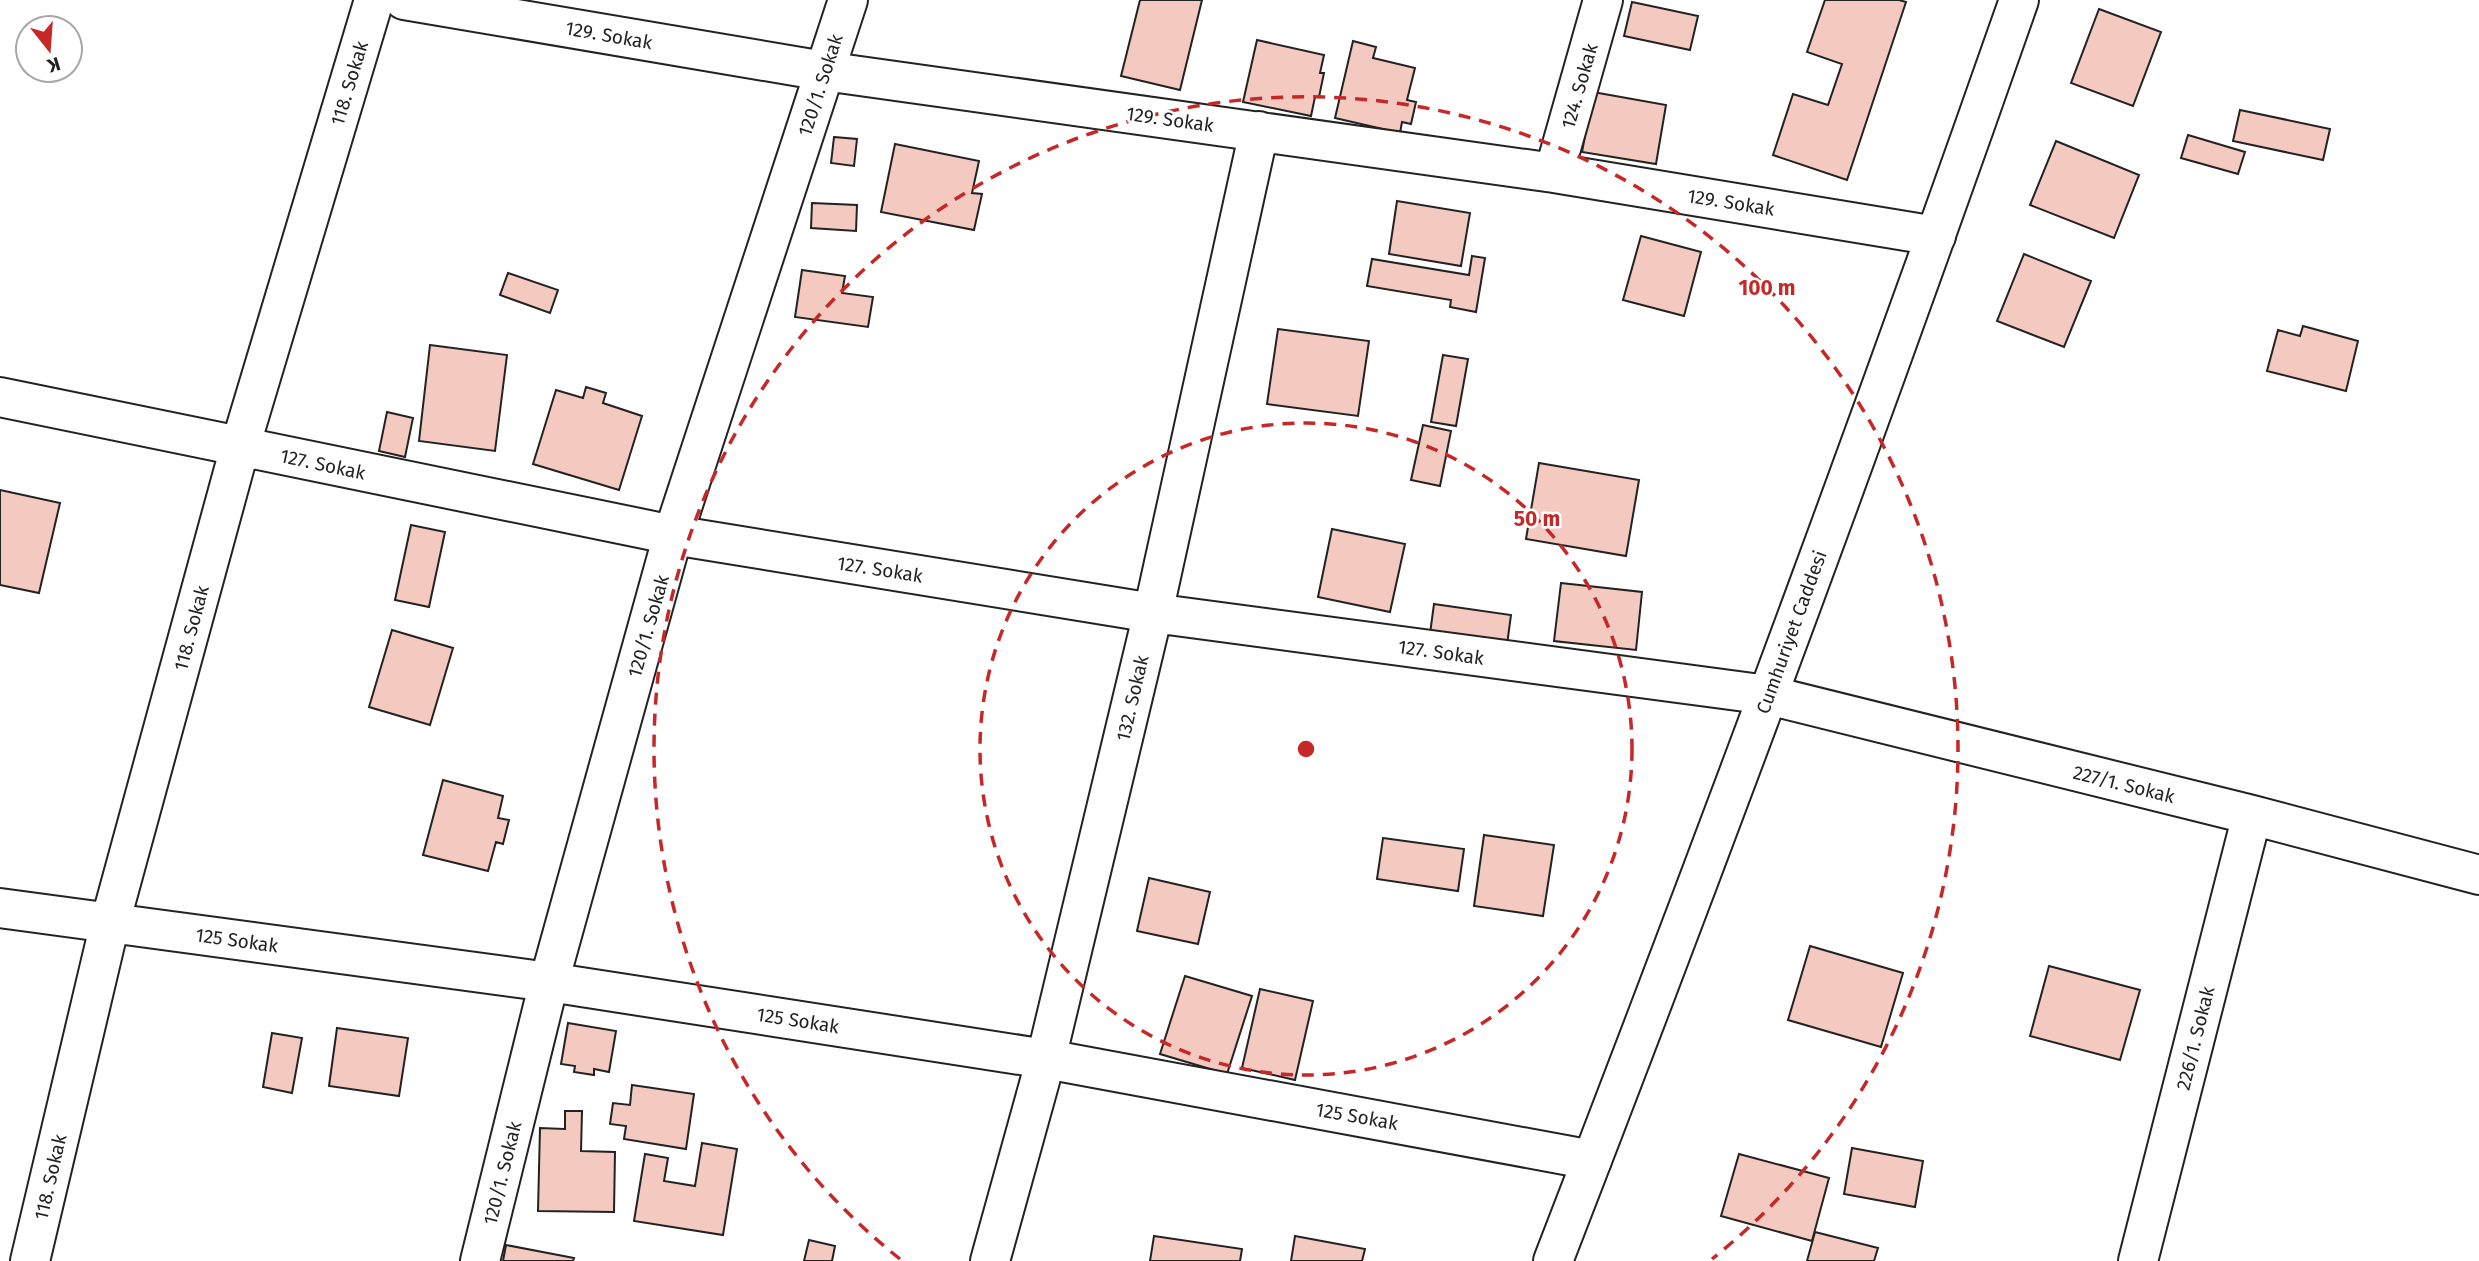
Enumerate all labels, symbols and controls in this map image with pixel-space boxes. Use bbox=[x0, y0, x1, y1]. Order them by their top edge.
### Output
north arrow bbox=[14, 14, 84, 84]
street label: 129. Sokak bbox=[564, 17, 654, 55]
street label: 120/1. Sokak bbox=[793, 31, 848, 139]
street label: 118. Sokak bbox=[326, 38, 373, 128]
street label: 124. Sokak bbox=[1556, 41, 1603, 131]
text: K bbox=[44, 52, 63, 78]
street label: 129. Sokak bbox=[1125, 102, 1215, 137]
street label: 129. Sokak bbox=[1686, 184, 1776, 221]
text: 100 m bbox=[1738, 275, 1796, 301]
street label: 127. Sokak bbox=[278, 444, 368, 485]
text: 50 m bbox=[1514, 506, 1560, 532]
street label: Cumhuriyet Caddesi bbox=[1751, 547, 1832, 717]
street label: 127. Sokak bbox=[835, 551, 925, 588]
street label: 120/1. Sokak bbox=[623, 572, 674, 680]
street label: 118. Sokak bbox=[169, 583, 214, 673]
street label: 127. Sokak bbox=[1397, 635, 1486, 670]
street label: 132. Sokak bbox=[1111, 653, 1154, 743]
centre of rings bbox=[1294, 737, 1318, 761]
street label: 227/1. Sokak bbox=[2071, 761, 2177, 808]
street label: 125 Sokak bbox=[194, 923, 280, 958]
street label: 226/1. Sokak bbox=[2171, 984, 2220, 1092]
street label: 125 Sokak bbox=[755, 1003, 841, 1038]
street label: 125 Sokak bbox=[1314, 1098, 1400, 1135]
street label: 120/1. Sokak bbox=[479, 1119, 527, 1227]
street label: 118. Sokak bbox=[29, 1132, 72, 1222]

